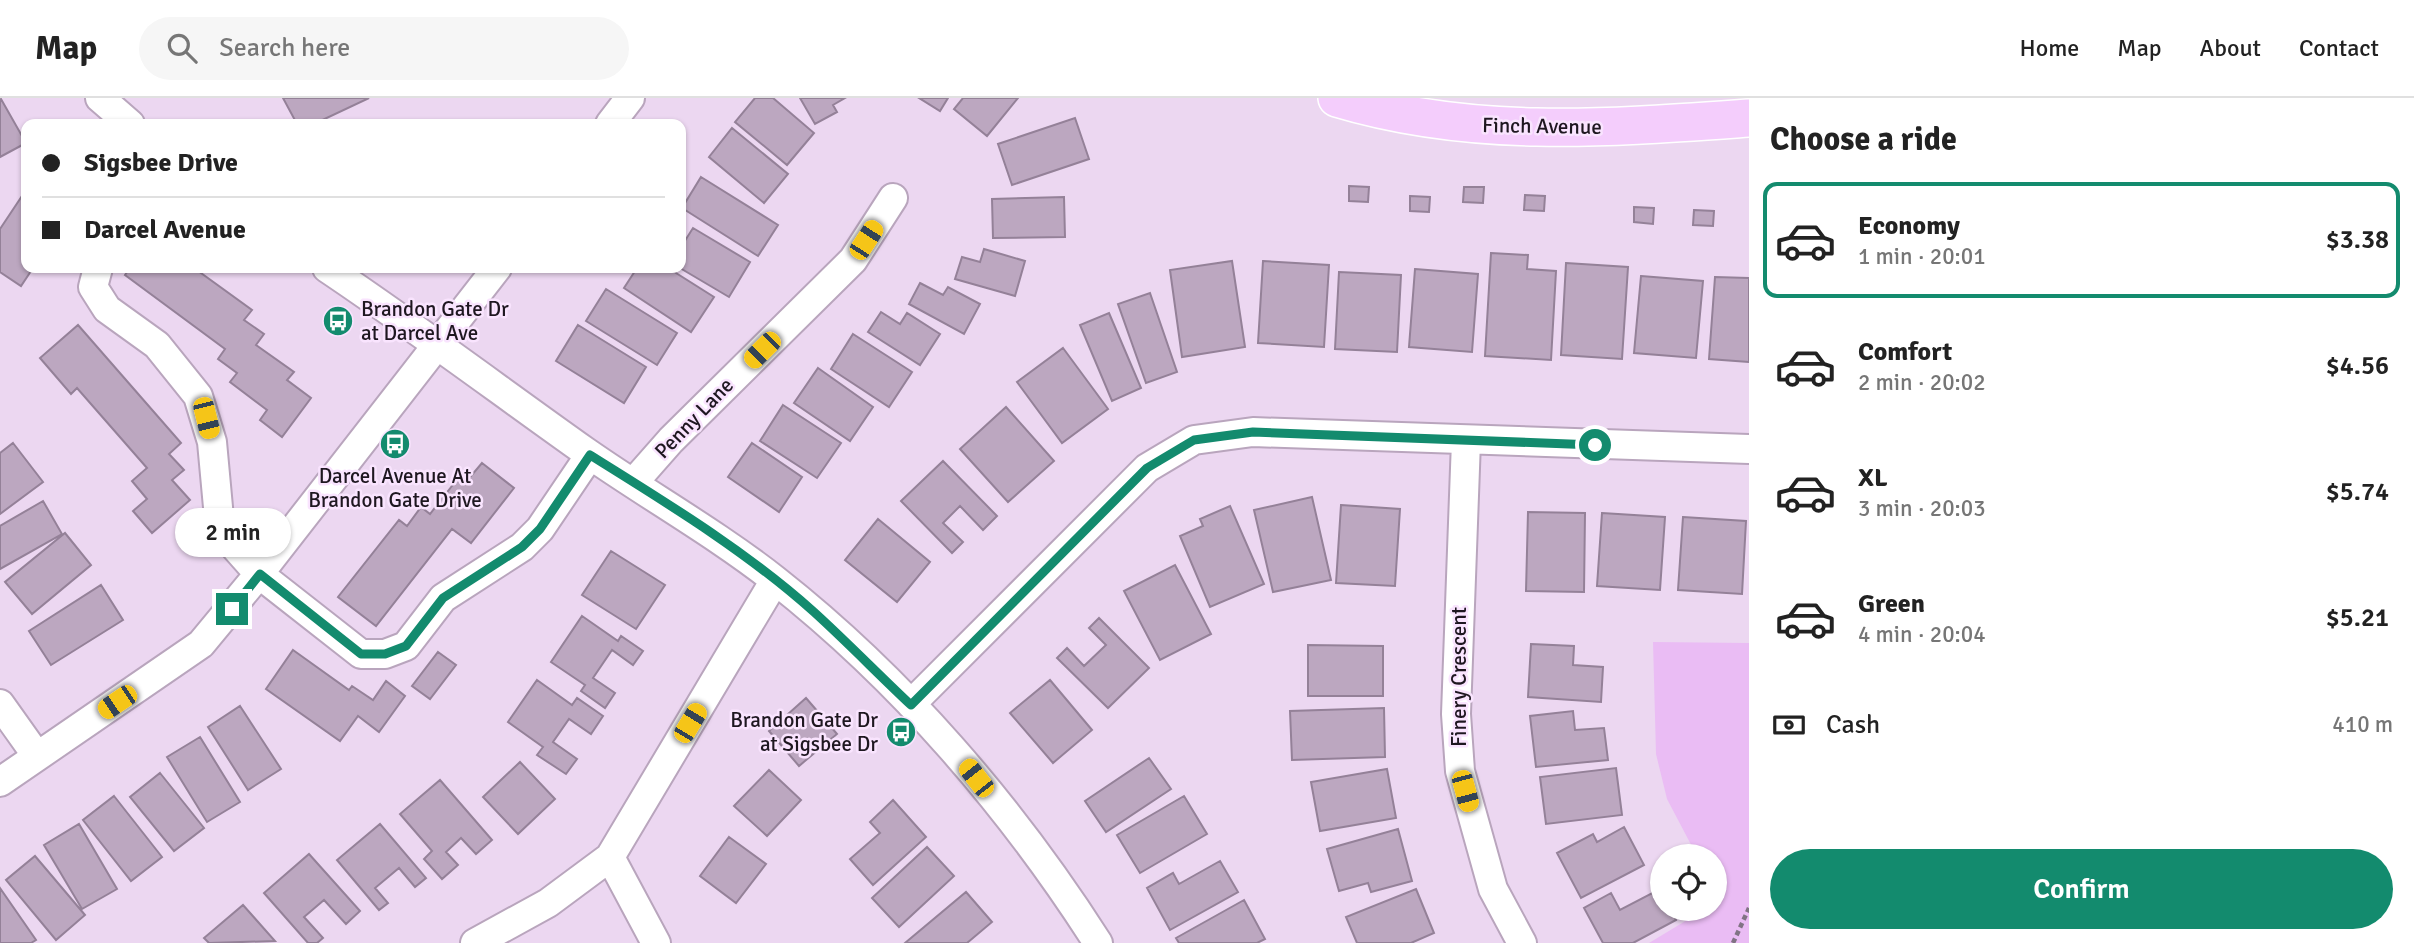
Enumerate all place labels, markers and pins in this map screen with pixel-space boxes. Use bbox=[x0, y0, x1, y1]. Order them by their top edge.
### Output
place label: Brandon Gate Dr at Darcel Ave bbox=[361, 296, 509, 346]
bus stop icon: Brandon Gate Dr at Darcel Ave bbox=[321, 304, 355, 338]
bus stop icon: Darcel Avenue At Brandon Gate Drive bbox=[378, 427, 412, 461]
place label: Darcel Avenue At Brandon Gate Drive bbox=[308, 463, 482, 513]
place label: Brandon Gate Dr at Sigsbee Dr bbox=[730, 707, 878, 757]
bus stop icon: Brandon Gate Dr at Sigsbee Dr bbox=[884, 715, 918, 749]

